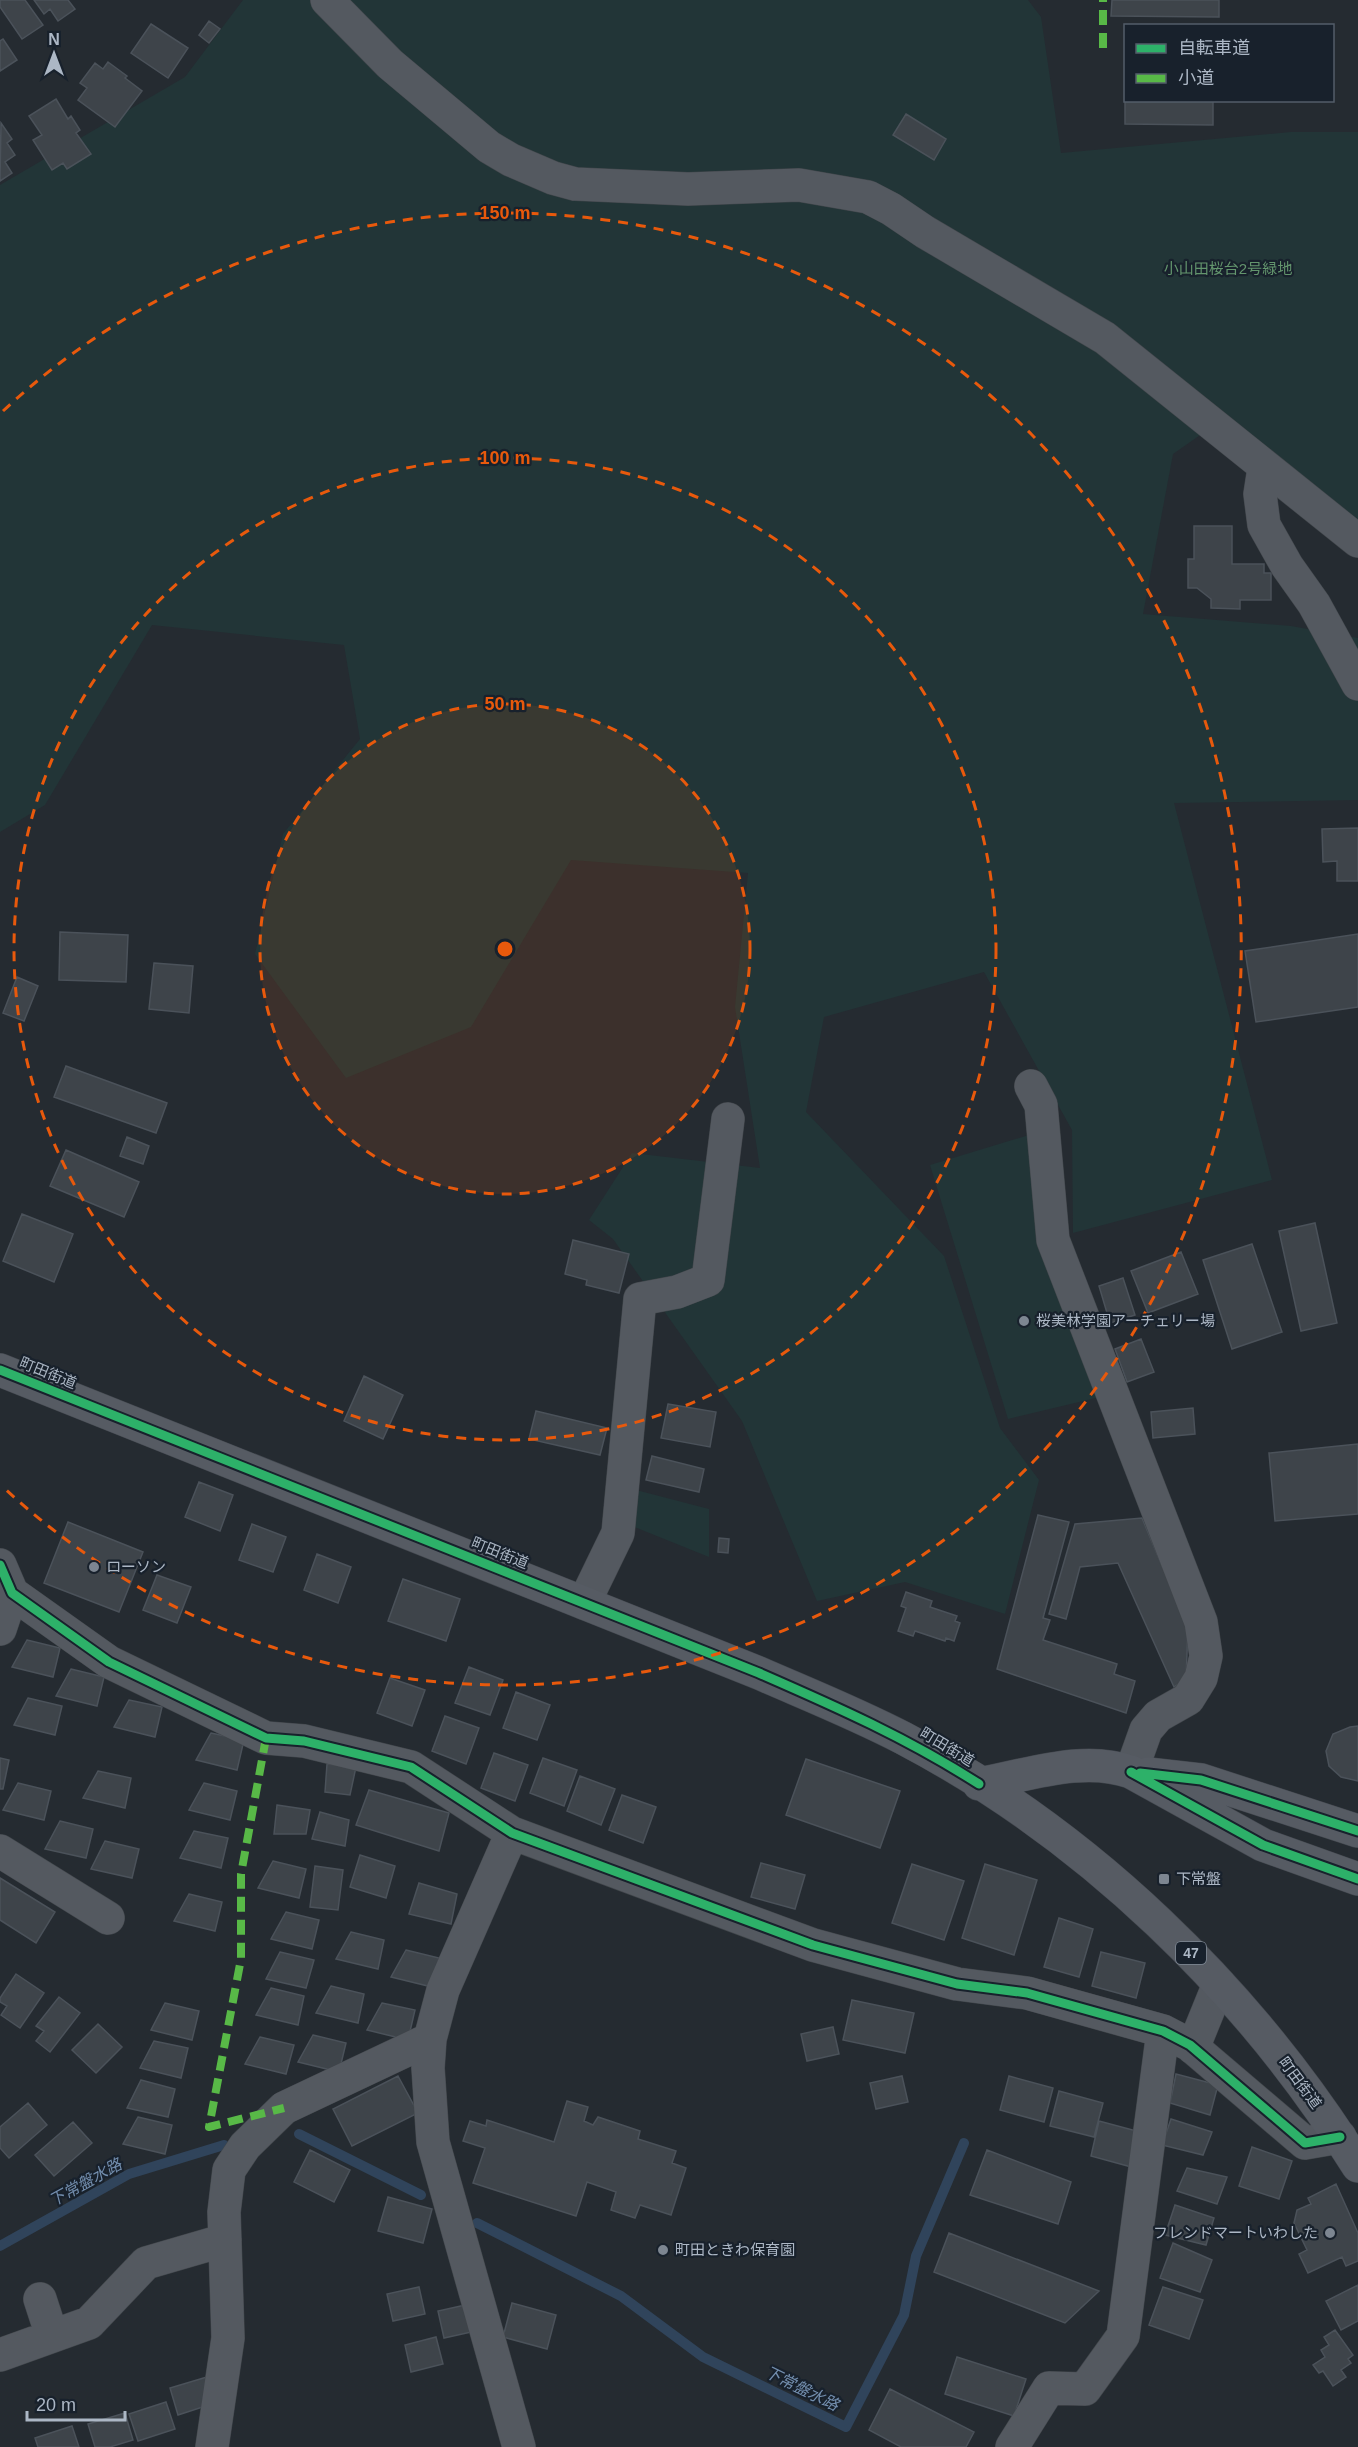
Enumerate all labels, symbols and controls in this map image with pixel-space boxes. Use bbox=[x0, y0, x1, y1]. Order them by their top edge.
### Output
north arrow bbox=[24, 24, 84, 84]
legend bbox=[1124, 24, 1334, 102]
text: N bbox=[48, 31, 60, 48]
text: 自転車道 bbox=[1178, 38, 1250, 58]
text: 小道 bbox=[1178, 68, 1214, 88]
text: 150 m bbox=[479, 203, 531, 223]
park label: 小山田桜台2号緑地 bbox=[1164, 260, 1292, 277]
text: 100 m bbox=[479, 448, 531, 468]
text: 50 m bbox=[484, 694, 526, 714]
centre of rings bbox=[495, 939, 515, 959]
place label: 桜美林学園アーチェリー場 bbox=[1036, 1312, 1215, 1329]
marker: 桜美林学園アーチェリー場 bbox=[1017, 1314, 1031, 1328]
street label: 町田街道 bbox=[17, 1353, 79, 1392]
street label: 町田街道 bbox=[469, 1533, 531, 1572]
place label: ローソン bbox=[106, 1558, 166, 1575]
marker: ローソン bbox=[87, 1560, 101, 1574]
street label: 町田街道 bbox=[917, 1724, 977, 1769]
place label: 下常盤 bbox=[1176, 1870, 1221, 1887]
marker: 下常盤 bbox=[1157, 1872, 1171, 1886]
road number: 47 bbox=[1176, 1942, 1206, 1964]
street label: 町田街道 bbox=[1276, 2054, 1325, 2112]
water label: 下常盤水路 bbox=[46, 2155, 126, 2209]
place label: フレンドマートいわした bbox=[1153, 2224, 1318, 2241]
marker: フレンドマートいわした bbox=[1323, 2226, 1337, 2240]
place label: 町田ときわ保育園 bbox=[675, 2241, 795, 2258]
marker: 町田ときわ保育園 bbox=[656, 2243, 670, 2257]
water label: 下常盤水路 bbox=[762, 2363, 843, 2414]
scale bar bbox=[27, 2384, 124, 2422]
text: 20 m bbox=[36, 2395, 76, 2415]

